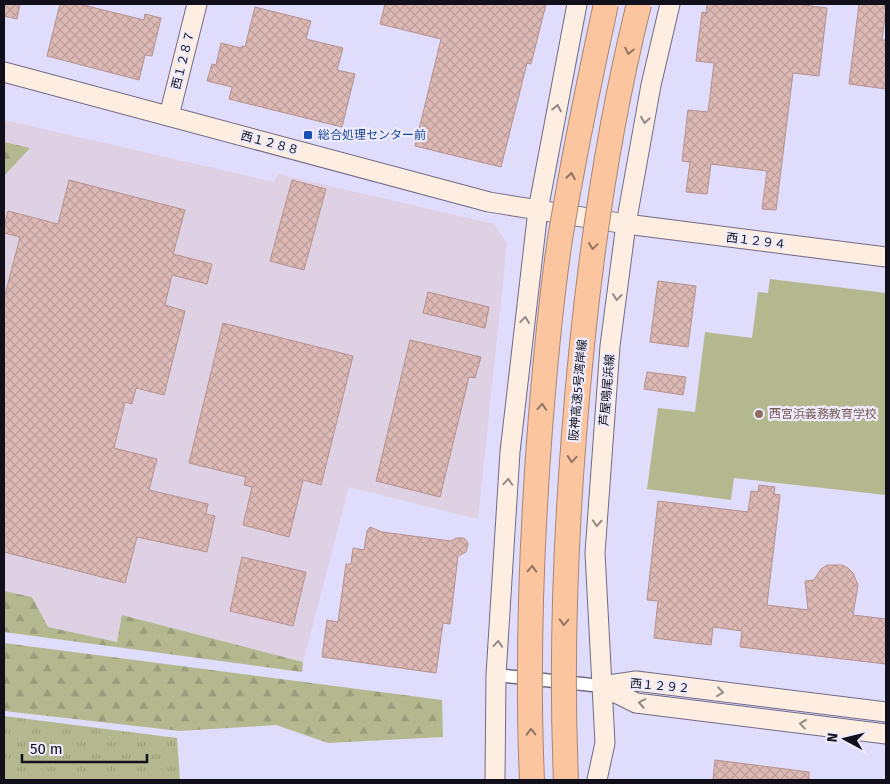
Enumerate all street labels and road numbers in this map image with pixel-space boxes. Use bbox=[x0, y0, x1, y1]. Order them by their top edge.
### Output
street label: 西１２８７ bbox=[169, 29, 197, 91]
street label: 西１２８８ bbox=[239, 128, 301, 158]
street label: 西１２９４ bbox=[725, 230, 787, 252]
street label: 阪神高速5号湾岸線 bbox=[567, 339, 589, 441]
street label: 芦屋鳴尾浜線 bbox=[597, 354, 617, 426]
street label: 西１２９２ bbox=[629, 676, 691, 696]

